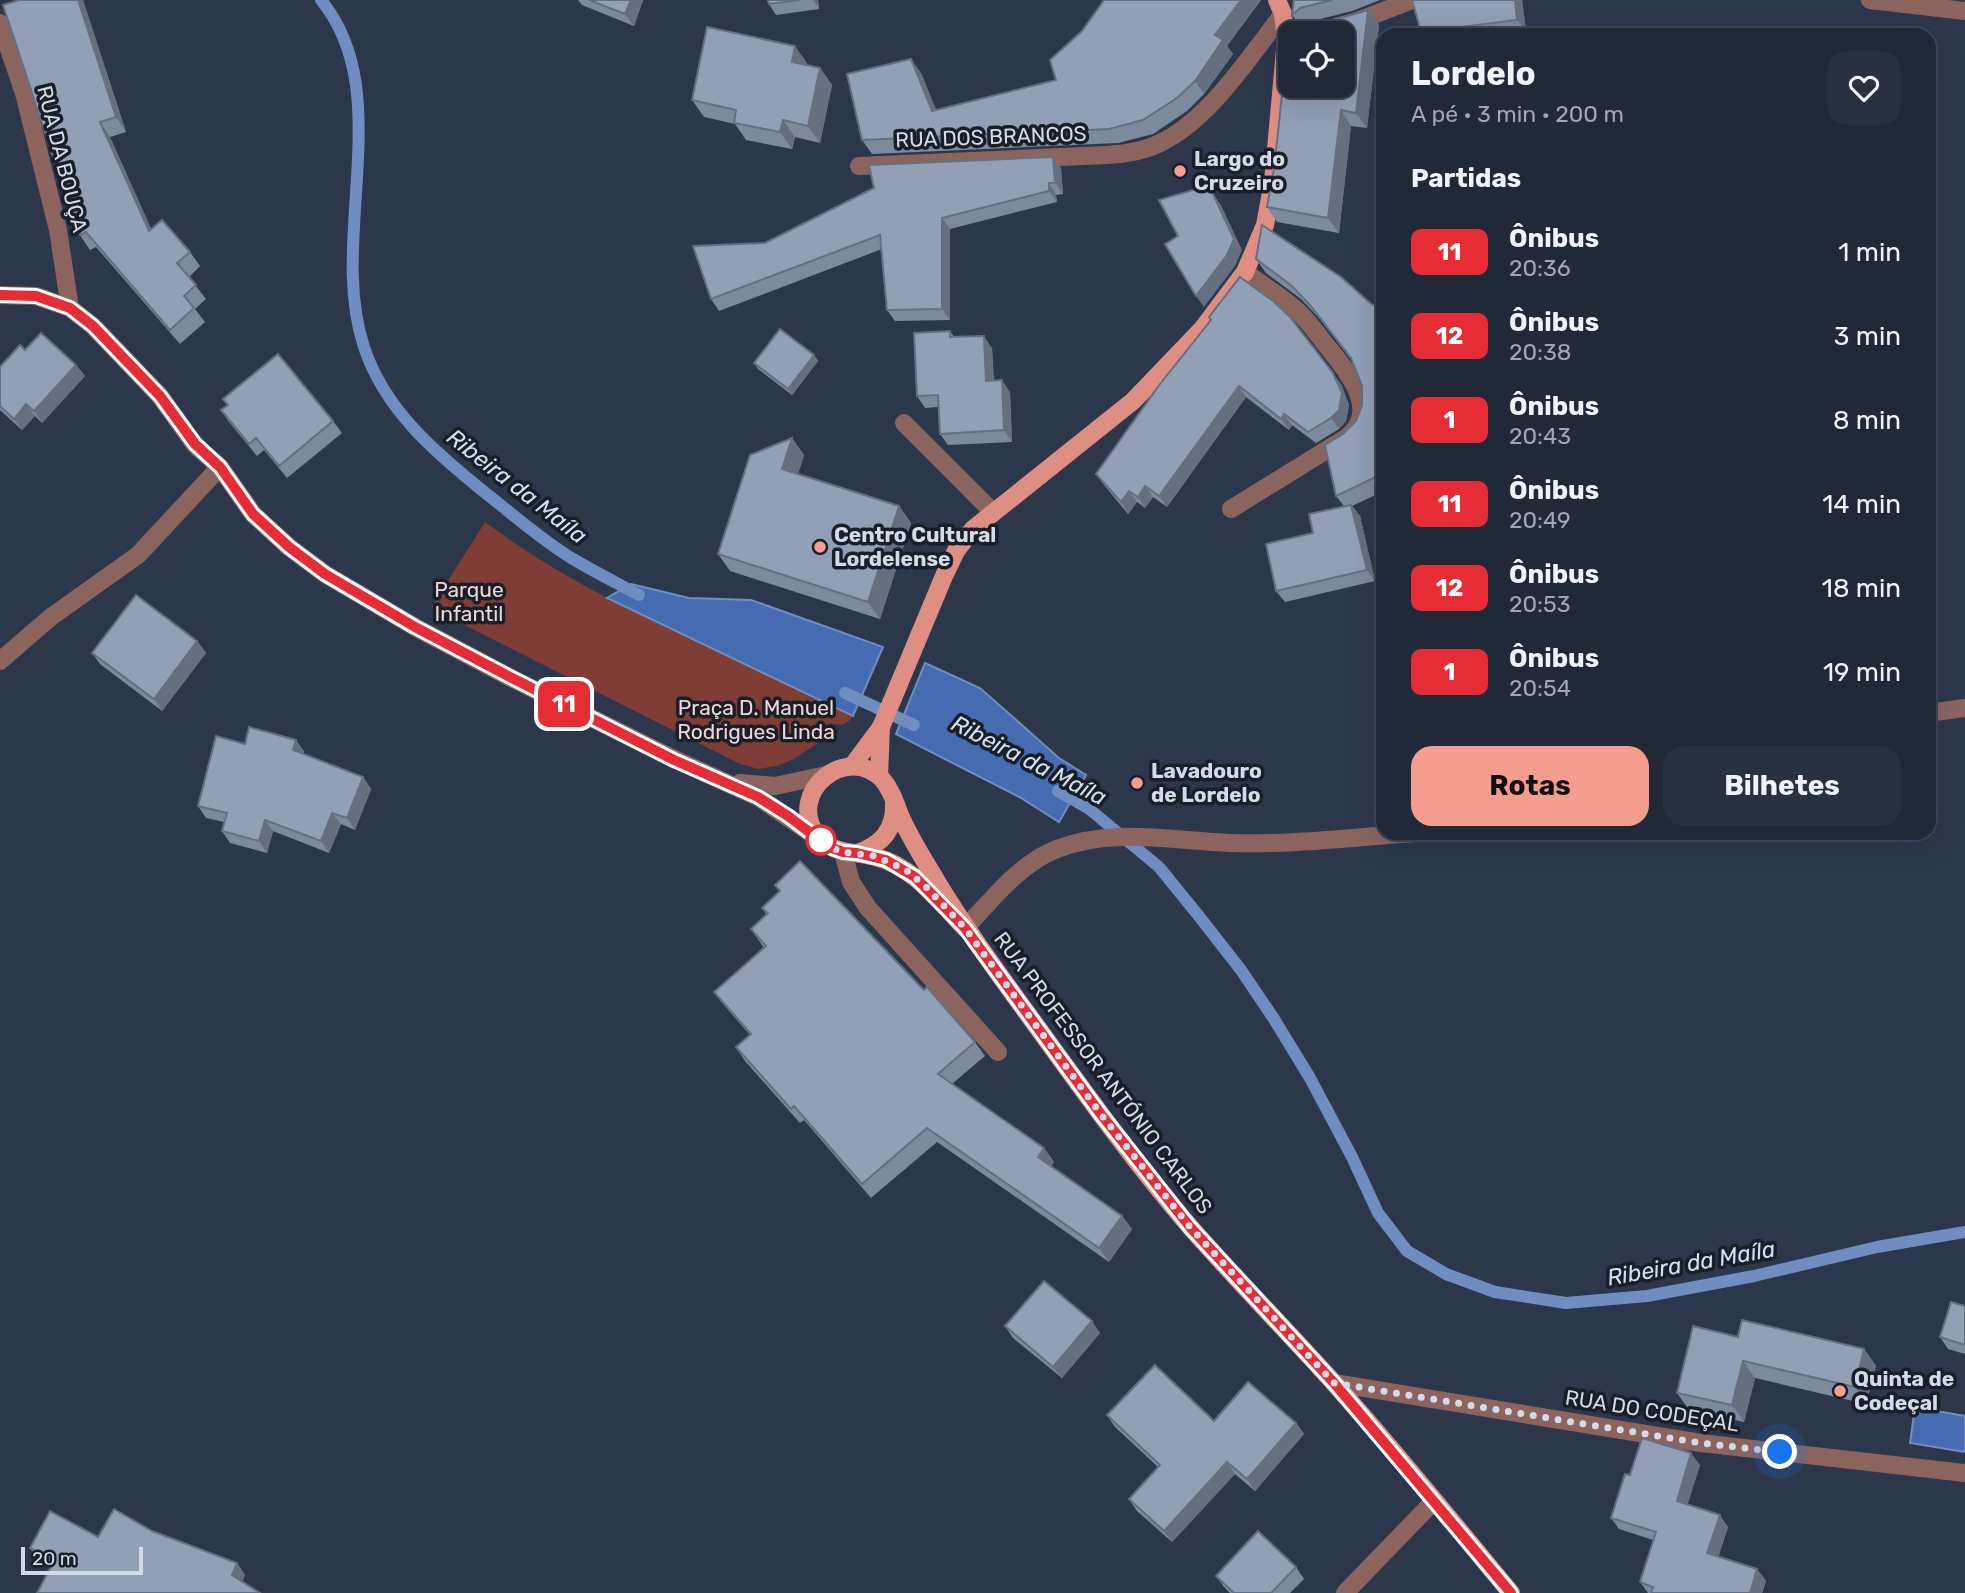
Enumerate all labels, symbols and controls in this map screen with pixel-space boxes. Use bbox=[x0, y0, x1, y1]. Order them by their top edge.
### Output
map controls bbox=[1278, 21, 1355, 98]
button: locate bbox=[1278, 21, 1355, 98]
button: heart bbox=[1827, 51, 1901, 125]
text: Lordelo bbox=[1411, 54, 1536, 93]
street label: RUA DA BOUÇA bbox=[32, 83, 93, 235]
text: A pé · 3 min · 200 m bbox=[1411, 100, 1624, 128]
street label: RUA DOS BRANCOS bbox=[895, 121, 1087, 152]
place label: Largo do Cruzeiro bbox=[1194, 146, 1285, 195]
marker: Largo do Cruzeiro bbox=[1172, 163, 1188, 179]
text: Partidas bbox=[1411, 163, 1521, 194]
text: Ônibus bbox=[1509, 223, 1599, 254]
text: 1 min bbox=[1838, 237, 1901, 268]
text: 11 bbox=[1438, 238, 1461, 266]
text: 20:36 bbox=[1509, 254, 1571, 282]
text: Ônibus bbox=[1509, 307, 1599, 338]
text: 3 min bbox=[1834, 321, 1901, 352]
text: 12 bbox=[1436, 322, 1463, 350]
text: 20:38 bbox=[1509, 338, 1571, 366]
text: Ônibus bbox=[1509, 391, 1599, 422]
text: 8 min bbox=[1833, 405, 1901, 436]
text: 1 bbox=[1444, 406, 1455, 434]
text: 20:43 bbox=[1509, 422, 1571, 450]
water label: Ribeira da Maíla bbox=[441, 423, 593, 549]
text: Ônibus bbox=[1509, 475, 1599, 506]
text: 14 min bbox=[1822, 489, 1901, 520]
text: 11 bbox=[1438, 490, 1461, 518]
text: 20:49 bbox=[1509, 506, 1571, 534]
place label: Centro Cultural Lordelense bbox=[834, 522, 996, 571]
marker: Centro Cultural Lordelense bbox=[812, 539, 828, 555]
text: Ônibus bbox=[1509, 559, 1599, 590]
text: 18 min bbox=[1822, 573, 1901, 604]
text: 12 bbox=[1436, 574, 1463, 602]
park label: Parque Infantil bbox=[434, 577, 504, 626]
text: 20:53 bbox=[1509, 590, 1570, 618]
text: Ônibus bbox=[1509, 643, 1599, 674]
text: 19 min bbox=[1823, 657, 1901, 688]
text: 1 bbox=[1444, 658, 1455, 686]
text: 20:54 bbox=[1509, 674, 1571, 702]
line badge: 11 bbox=[532, 681, 596, 727]
text: 11 bbox=[552, 690, 576, 718]
park label: Praça D. Manuel Rodrigues Linda bbox=[677, 695, 835, 744]
water label: Ribeira da Maíla bbox=[947, 709, 1111, 811]
button: Rotas bbox=[1411, 746, 1649, 826]
button: Bilhetes bbox=[1663, 746, 1901, 826]
place label: Lavadouro de Lordelo bbox=[1151, 758, 1262, 807]
marker: Lavadouro de Lordelo bbox=[1129, 775, 1145, 791]
unlabelled marker bbox=[806, 825, 836, 855]
street label: RUA PROFESSOR ANTÓNIO CARLOS bbox=[989, 927, 1218, 1219]
water label: Ribeira da Maíla bbox=[1605, 1234, 1777, 1292]
place label: Quinta de Codeçal bbox=[1854, 1366, 1954, 1415]
marker: Quinta de Codeçal bbox=[1832, 1383, 1848, 1399]
street label: RUA DO CODEÇAL bbox=[1563, 1384, 1741, 1437]
your location bbox=[1762, 1434, 1797, 1469]
scale bar bbox=[21, 1544, 144, 1576]
text: 20 m bbox=[32, 1547, 77, 1570]

